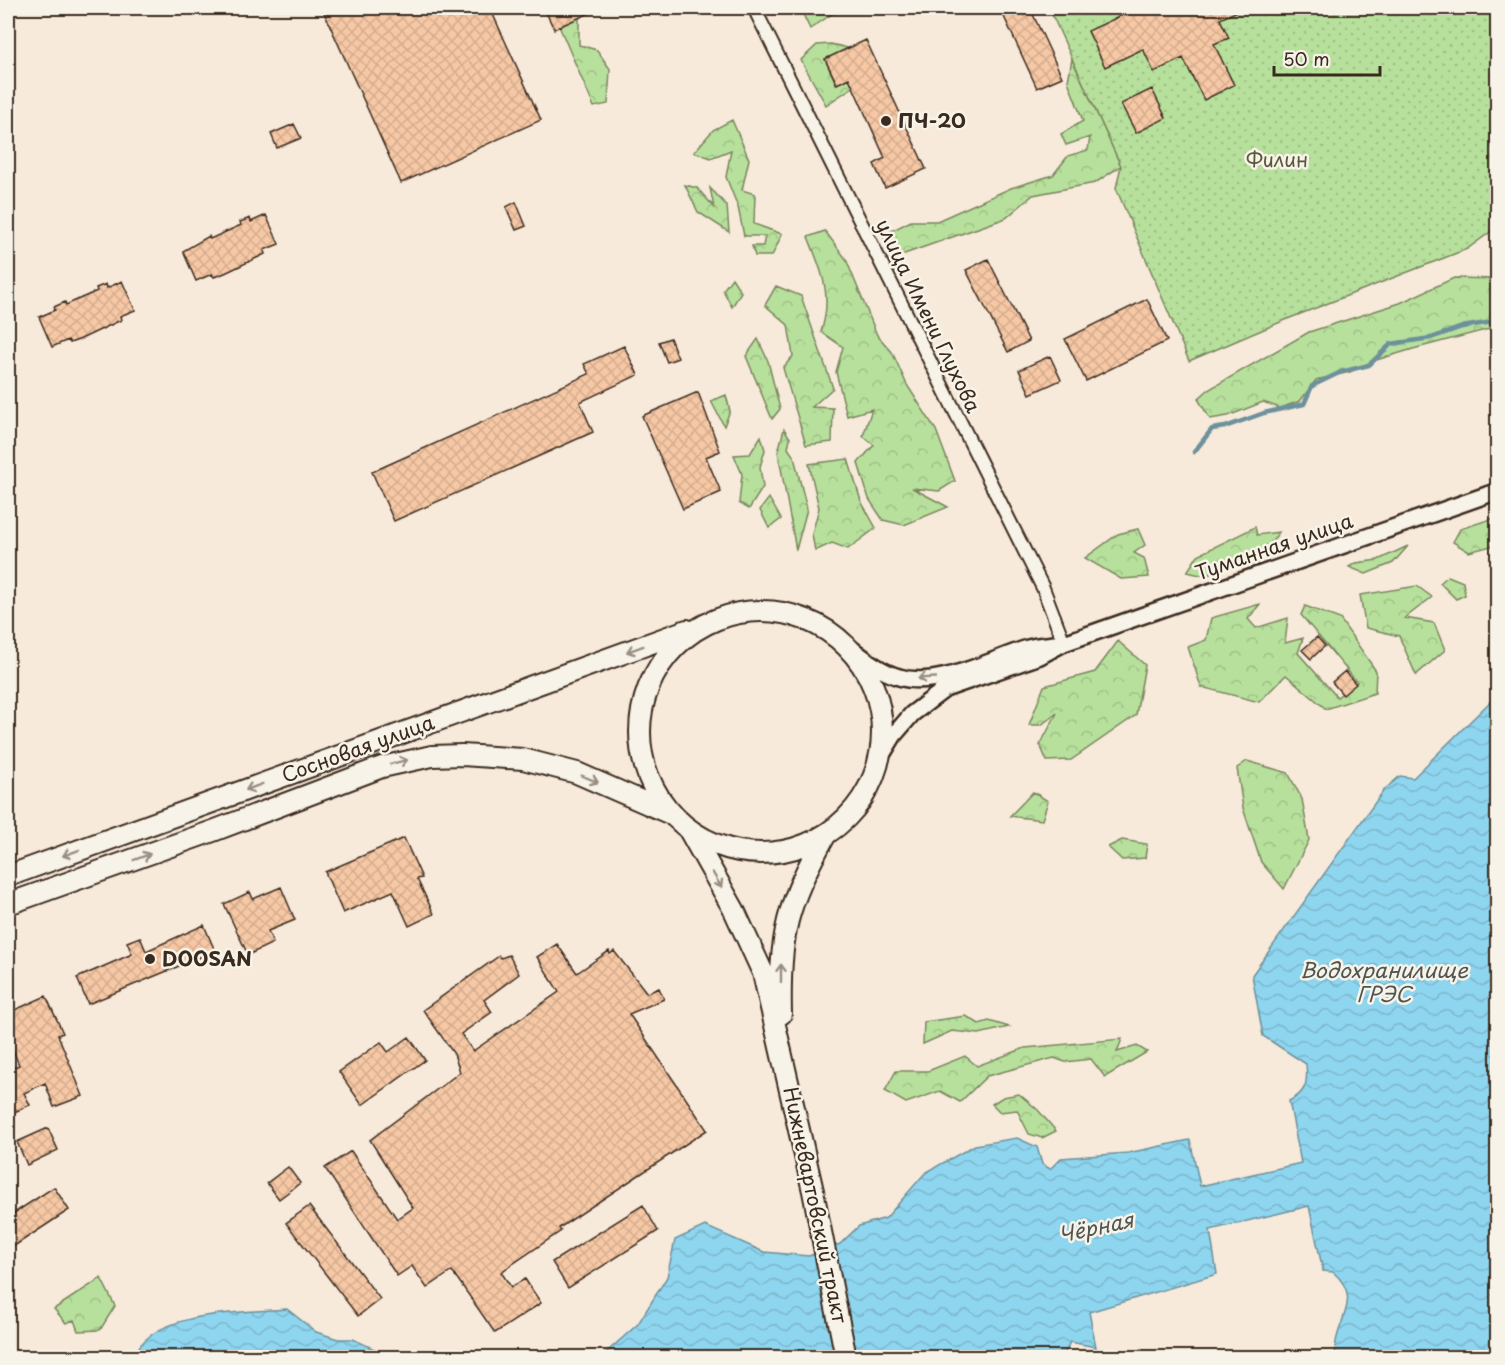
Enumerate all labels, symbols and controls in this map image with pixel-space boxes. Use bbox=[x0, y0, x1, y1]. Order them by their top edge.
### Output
scale bar bbox=[1274, 39, 1380, 77]
text: 50 m bbox=[1283, 45, 1330, 72]
place label: ПЧ-20 bbox=[898, 105, 966, 135]
marker: ПЧ-20 bbox=[879, 114, 893, 128]
park label: Филин bbox=[1246, 144, 1308, 174]
street label: улица Имени Глухова bbox=[869, 214, 989, 418]
street label: Туманная улица bbox=[1191, 505, 1357, 587]
one-way arrow bbox=[626, 644, 645, 655]
one-way arrow bbox=[917, 672, 937, 683]
street label: Сосновая улица bbox=[277, 706, 439, 790]
one-way arrow bbox=[389, 756, 408, 768]
one-way arrow bbox=[581, 774, 599, 785]
one-way arrow bbox=[245, 782, 264, 793]
one-way arrow bbox=[62, 849, 81, 860]
one-way arrow bbox=[132, 851, 151, 862]
one-way arrow bbox=[712, 871, 724, 888]
place label: DOOSAN bbox=[162, 943, 252, 973]
marker: DOOSAN bbox=[143, 952, 157, 966]
water label: Водохранилище ГРЭС bbox=[1300, 953, 1469, 1009]
one-way arrow bbox=[775, 964, 787, 984]
street label: Нижневартовский тракт bbox=[776, 1084, 856, 1326]
water label: Чёрная bbox=[1055, 1202, 1138, 1250]

